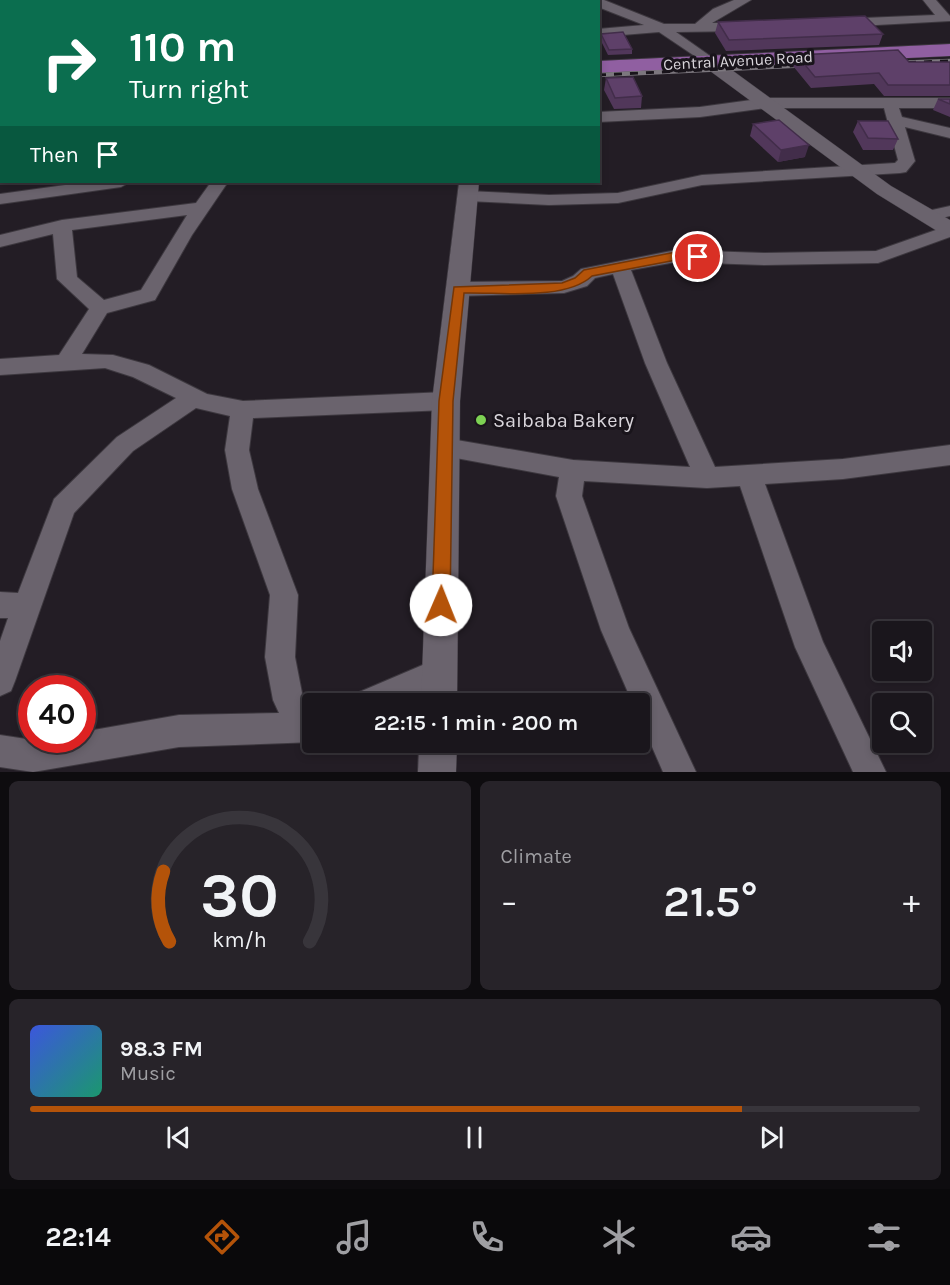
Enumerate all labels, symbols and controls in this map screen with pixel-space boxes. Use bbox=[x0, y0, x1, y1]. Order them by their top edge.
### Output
text: 110 m bbox=[129, 22, 236, 72]
icon: right bbox=[30, 24, 108, 102]
street label: Central Avenue Road bbox=[663, 47, 813, 74]
text: Turn right bbox=[129, 73, 249, 105]
icon: arrive bbox=[91, 138, 124, 171]
text: Then bbox=[30, 142, 79, 168]
pin bbox=[672, 231, 723, 282]
icon: arrive bbox=[681, 240, 714, 273]
place label: Saibaba Bakery bbox=[493, 409, 634, 432]
marker: Saibaba Bakery bbox=[474, 413, 488, 427]
position arrow bbox=[409, 573, 473, 637]
map controls bbox=[872, 621, 932, 753]
button: sound bbox=[872, 621, 932, 681]
speed limit sign: 40 bbox=[18, 675, 96, 753]
button: search bbox=[872, 693, 932, 753]
text: 22:15 · 1 min · 200 m bbox=[374, 710, 578, 736]
text: Climate bbox=[501, 845, 572, 868]
text: 30 bbox=[201, 859, 279, 932]
text: 21.5° bbox=[663, 875, 758, 927]
text: − bbox=[501, 882, 518, 920]
text: + bbox=[903, 882, 920, 920]
text: km/h bbox=[213, 928, 267, 953]
text: 98.3 FM bbox=[120, 1036, 203, 1062]
text: Music bbox=[120, 1062, 176, 1085]
icon: previous bbox=[162, 1121, 195, 1154]
icon: pause bbox=[458, 1121, 491, 1154]
icon: next bbox=[755, 1121, 788, 1154]
icon: directions bbox=[201, 1216, 243, 1258]
icon: music bbox=[333, 1216, 375, 1258]
icon: phone bbox=[466, 1216, 508, 1258]
icon: climate bbox=[598, 1216, 640, 1258]
icon: car bbox=[730, 1216, 772, 1258]
icon: filters bbox=[863, 1216, 905, 1258]
text: 22:14 bbox=[45, 1221, 111, 1253]

